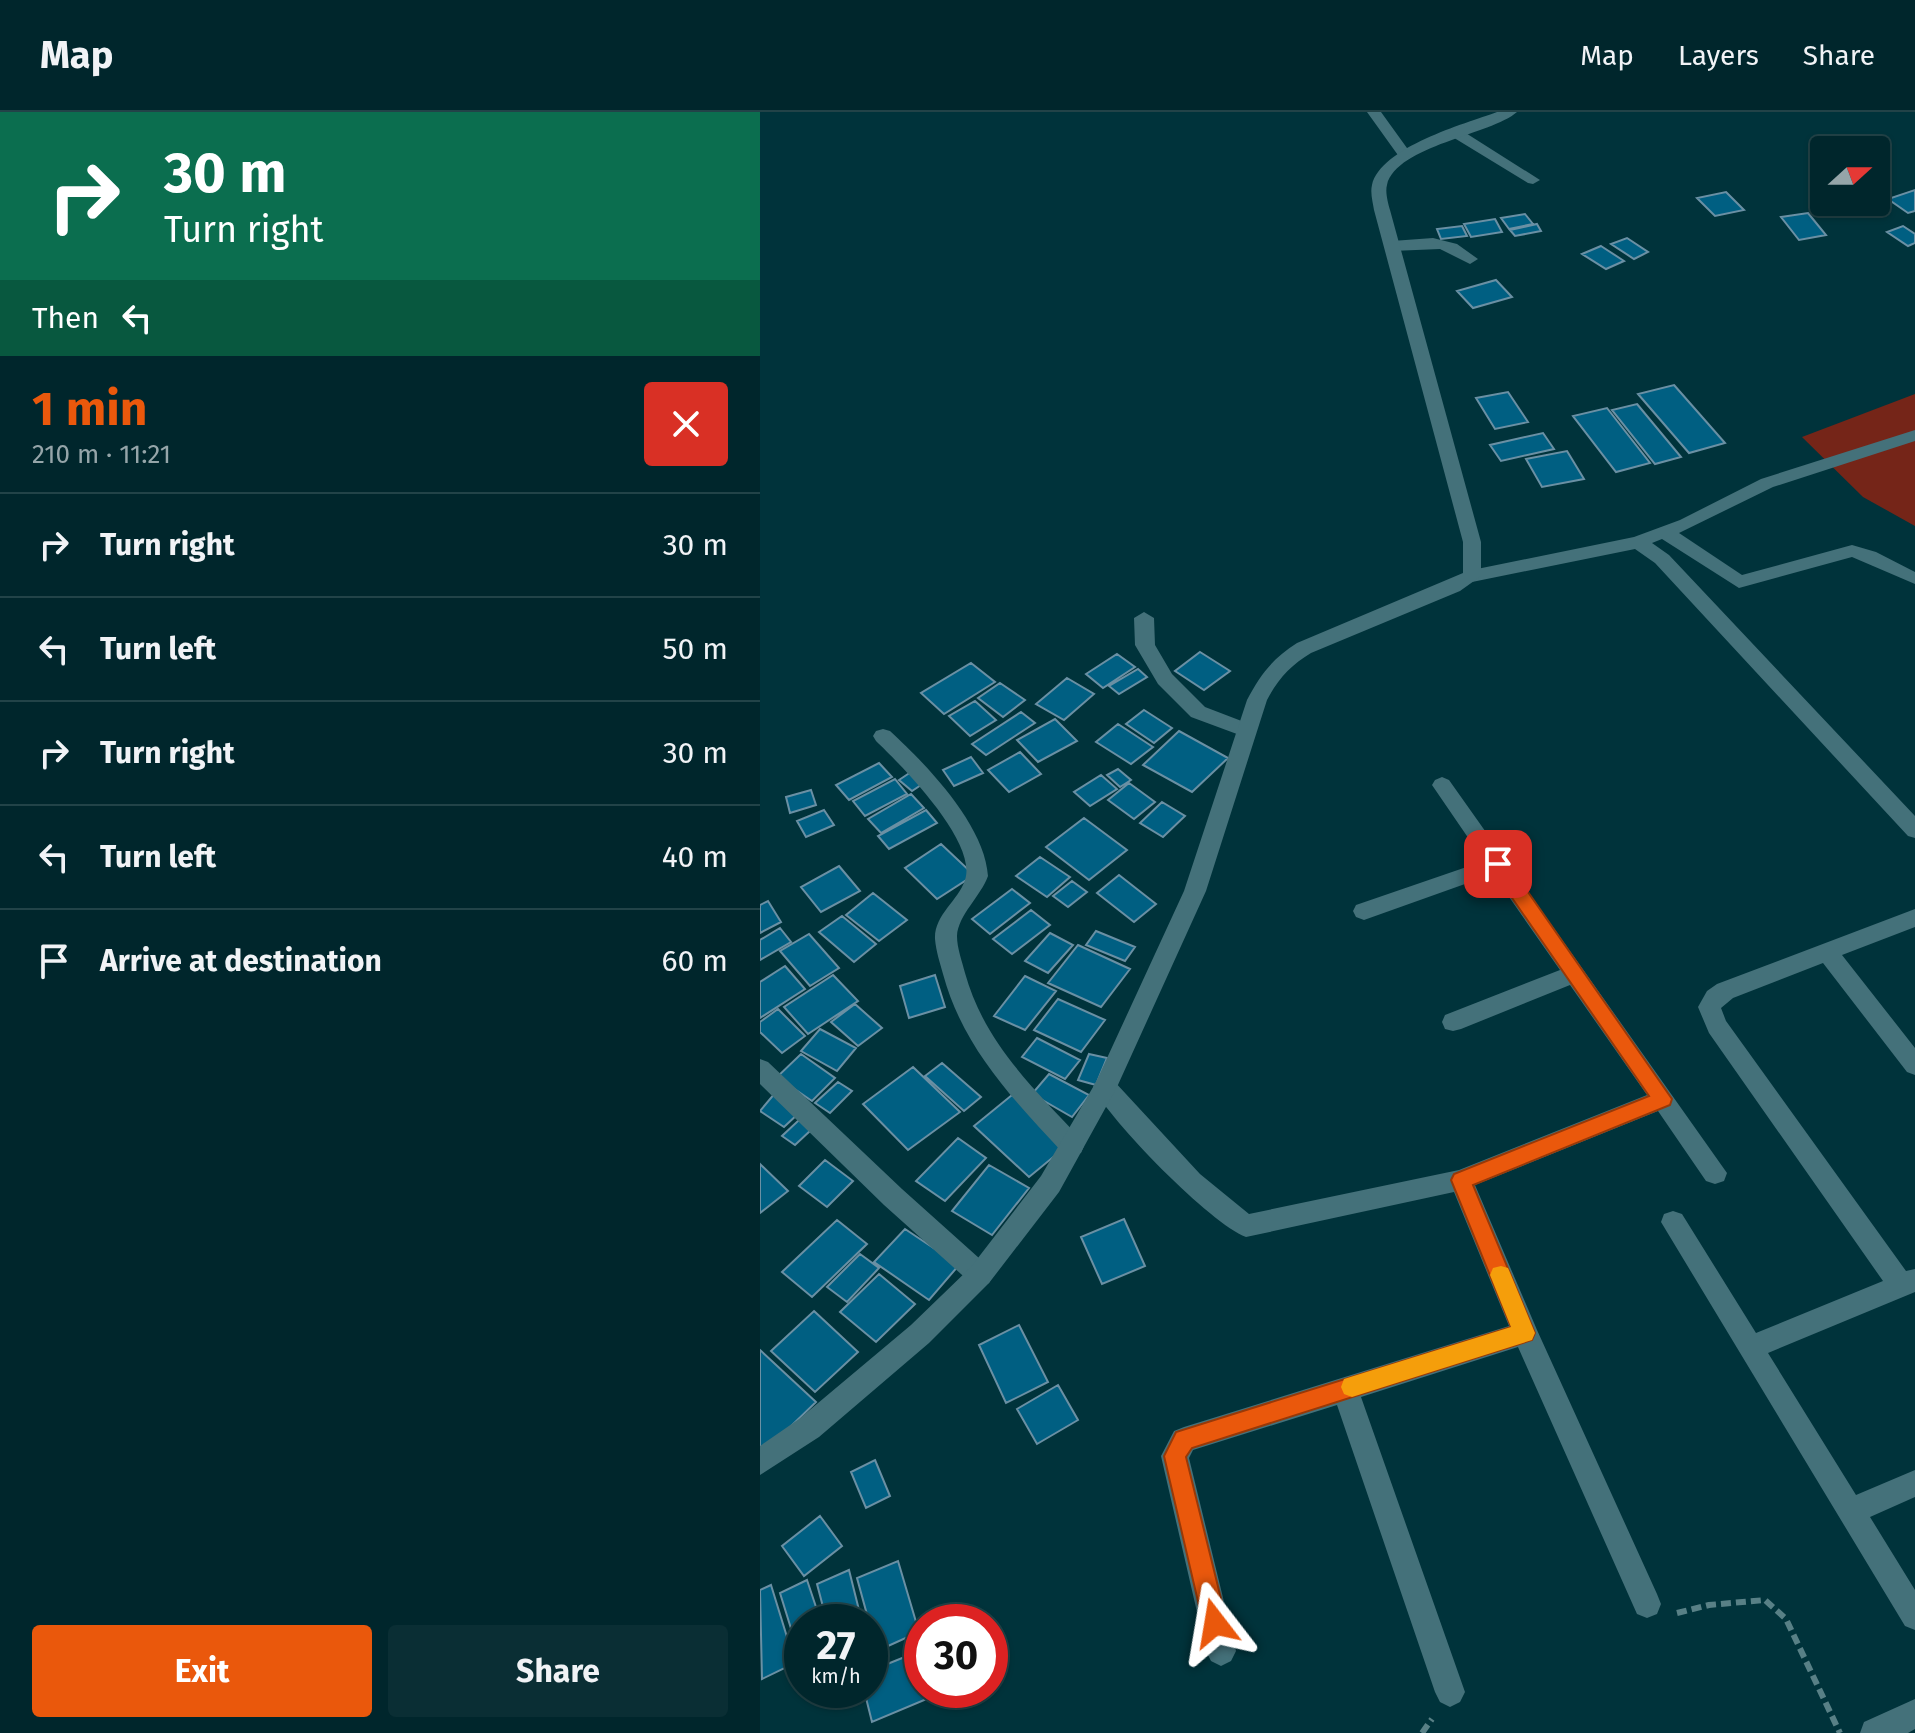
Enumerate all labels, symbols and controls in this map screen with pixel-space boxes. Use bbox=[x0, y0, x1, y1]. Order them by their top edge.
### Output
text: Map bbox=[40, 32, 113, 78]
text: Map bbox=[1580, 39, 1634, 72]
text: Layers bbox=[1678, 39, 1759, 72]
text: Share bbox=[1803, 39, 1875, 72]
north arrow bbox=[1810, 136, 1890, 216]
map controls bbox=[1810, 136, 1890, 216]
text: 30 m bbox=[164, 140, 286, 207]
icon: right bbox=[32, 144, 136, 248]
text: Turn right bbox=[164, 208, 324, 252]
icon: left bbox=[115, 296, 159, 340]
text: Then bbox=[32, 300, 99, 336]
text: 1 min bbox=[32, 380, 147, 438]
button: close bbox=[644, 382, 728, 466]
text: 210 m · 11:21 bbox=[32, 439, 171, 470]
icon: right bbox=[32, 523, 76, 567]
text: Turn right bbox=[100, 527, 235, 563]
text: 30 m bbox=[663, 527, 728, 563]
icon: left bbox=[32, 627, 76, 671]
text: Turn left bbox=[100, 631, 216, 667]
text: 50 m bbox=[663, 631, 728, 667]
icon: right bbox=[32, 731, 76, 775]
text: Turn right bbox=[100, 735, 235, 771]
text: 30 m bbox=[663, 735, 728, 771]
pin bbox=[1464, 830, 1532, 898]
icon: left bbox=[32, 835, 76, 879]
text: Turn left bbox=[100, 839, 216, 875]
text: 40 m bbox=[662, 839, 728, 875]
icon: arrive bbox=[1476, 842, 1520, 886]
icon: arrive bbox=[32, 939, 76, 983]
text: Arrive at destination bbox=[100, 943, 382, 979]
text: 60 m bbox=[662, 943, 728, 979]
position arrow bbox=[1173, 1581, 1257, 1665]
speed limit sign: 30 bbox=[904, 1604, 1008, 1708]
text: 27 bbox=[817, 1622, 856, 1670]
button: Exit bbox=[32, 1625, 372, 1717]
button: Share bbox=[388, 1625, 728, 1717]
text: km/h bbox=[811, 1664, 861, 1688]

